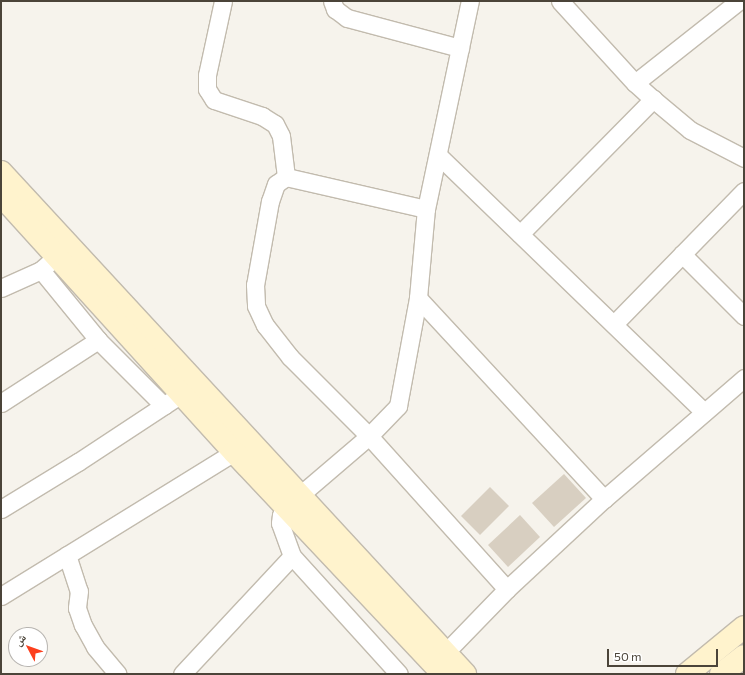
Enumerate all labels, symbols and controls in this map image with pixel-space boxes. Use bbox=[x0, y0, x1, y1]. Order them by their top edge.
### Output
north arrow bbox=[8, 627, 48, 667]
text: ش bbox=[11, 631, 28, 648]
scale bar bbox=[609, 641, 720, 667]
text: 50 m bbox=[614, 649, 642, 663]

